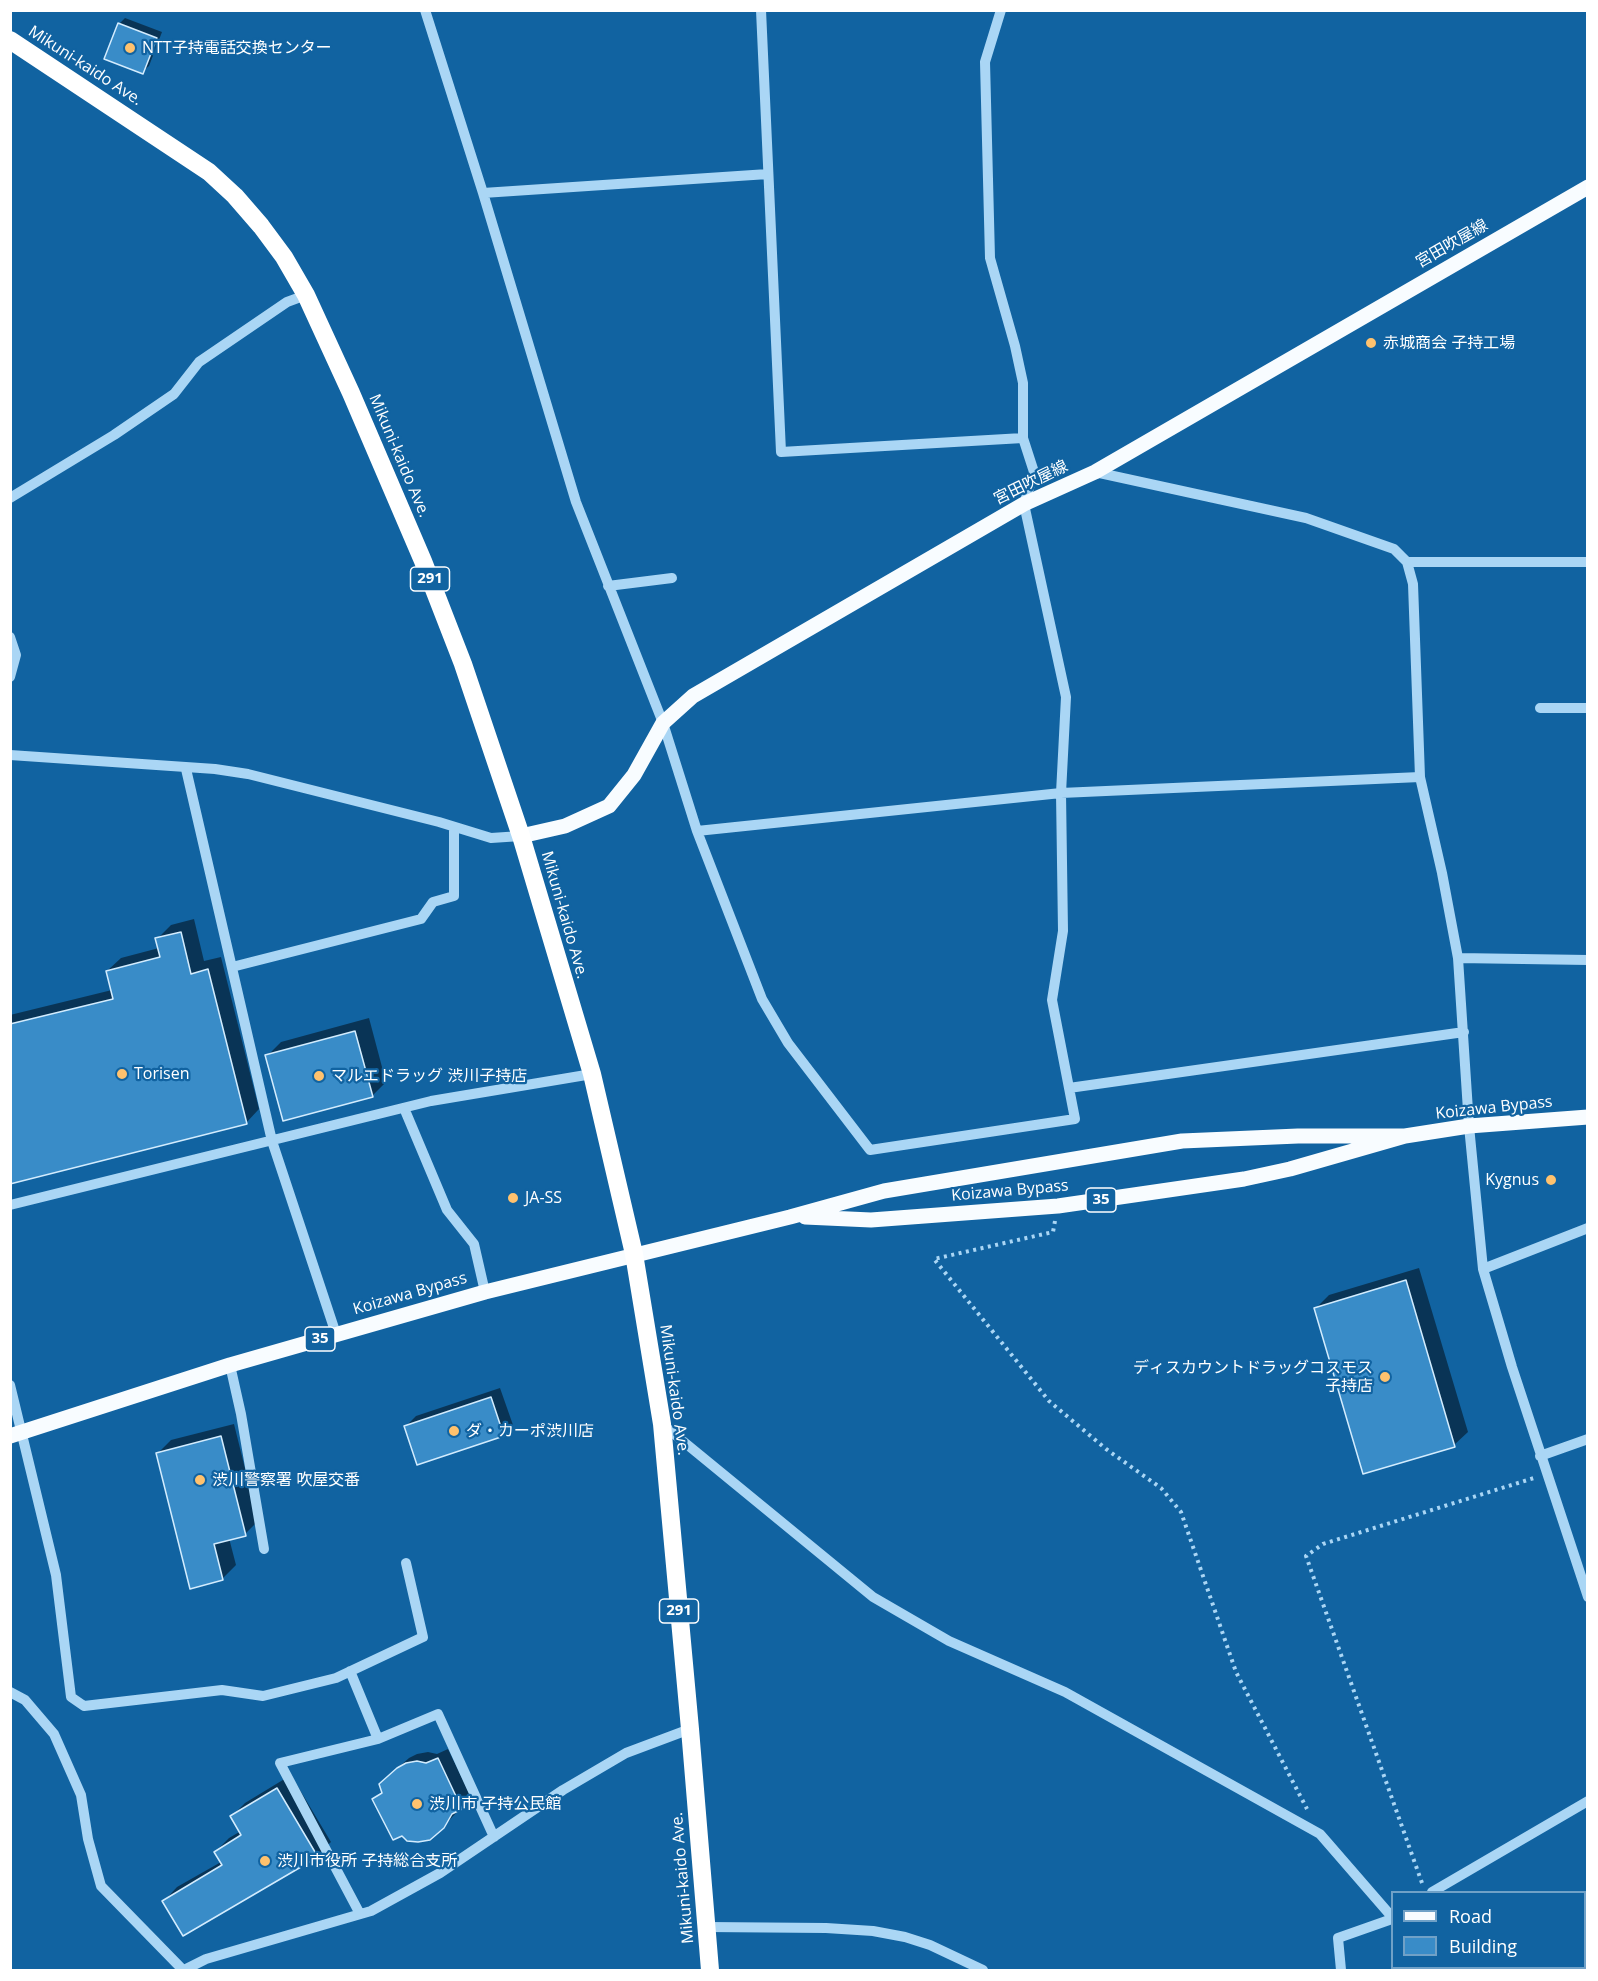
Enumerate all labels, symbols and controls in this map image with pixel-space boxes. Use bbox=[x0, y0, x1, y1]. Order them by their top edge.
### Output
street label: Mikuni-kaido Ave. bbox=[24, 22, 146, 110]
place label: NTT子持電話交換センター bbox=[142, 38, 332, 58]
marker: NTT子持電話交換センター bbox=[123, 41, 137, 55]
street label: 宮田吹屋線 bbox=[1413, 216, 1491, 272]
place label: 赤城商会 子持工場 bbox=[1383, 333, 1515, 353]
marker: 赤城商会 子持工場 bbox=[1364, 336, 1378, 350]
street label: Mikuni-kaido Ave. bbox=[364, 392, 434, 520]
street label: 宮田吹屋線 bbox=[991, 457, 1071, 509]
road number: 291 bbox=[410, 567, 450, 591]
street label: Mikuni-kaido Ave. bbox=[537, 849, 591, 981]
place label: Torisen bbox=[134, 1064, 189, 1084]
place label: マルエドラッグ 渋川子持店 bbox=[331, 1066, 527, 1086]
marker: Torisen bbox=[115, 1067, 129, 1081]
marker: マルエドラッグ 渋川子持店 bbox=[312, 1069, 326, 1083]
street label: Koizawa Bypass bbox=[1435, 1092, 1553, 1124]
place label: Kygnus bbox=[1485, 1170, 1539, 1190]
marker: Kygnus bbox=[1544, 1173, 1558, 1187]
street label: Koizawa Bypass bbox=[951, 1176, 1069, 1206]
place label: JA-SS bbox=[525, 1188, 562, 1208]
road number: 35 bbox=[1086, 1188, 1116, 1212]
marker: JA-SS bbox=[506, 1191, 520, 1205]
street label: Koizawa Bypass bbox=[351, 1269, 469, 1319]
street label: Mikuni-kaido Ave. bbox=[655, 1323, 693, 1457]
road number: 35 bbox=[305, 1327, 335, 1351]
place label: ディスカウントドラッグコスモス 子持店 bbox=[1133, 1358, 1373, 1396]
marker: ディスカウントドラッグコスモス 子持店 bbox=[1378, 1370, 1392, 1384]
place label: ダ・カーポ渋川店 bbox=[466, 1421, 594, 1441]
marker: ダ・カーポ渋川店 bbox=[447, 1424, 461, 1438]
place label: 渋川警察署 吹屋交番 bbox=[212, 1470, 360, 1490]
marker: 渋川警察署 吹屋交番 bbox=[193, 1473, 207, 1487]
road number: 291 bbox=[660, 1599, 698, 1623]
place label: 渋川市 子持公民館 bbox=[429, 1794, 561, 1814]
marker: 渋川市 子持公民館 bbox=[410, 1797, 424, 1811]
street label: Mikuni-kaido Ave. bbox=[668, 1811, 698, 1945]
place label: 渋川市役所 子持総合支所 bbox=[277, 1851, 457, 1871]
marker: 渋川市役所 子持総合支所 bbox=[258, 1854, 272, 1868]
legend bbox=[1391, 1891, 1586, 1969]
text: Road bbox=[1449, 1904, 1492, 1928]
text: Building bbox=[1449, 1934, 1517, 1958]

